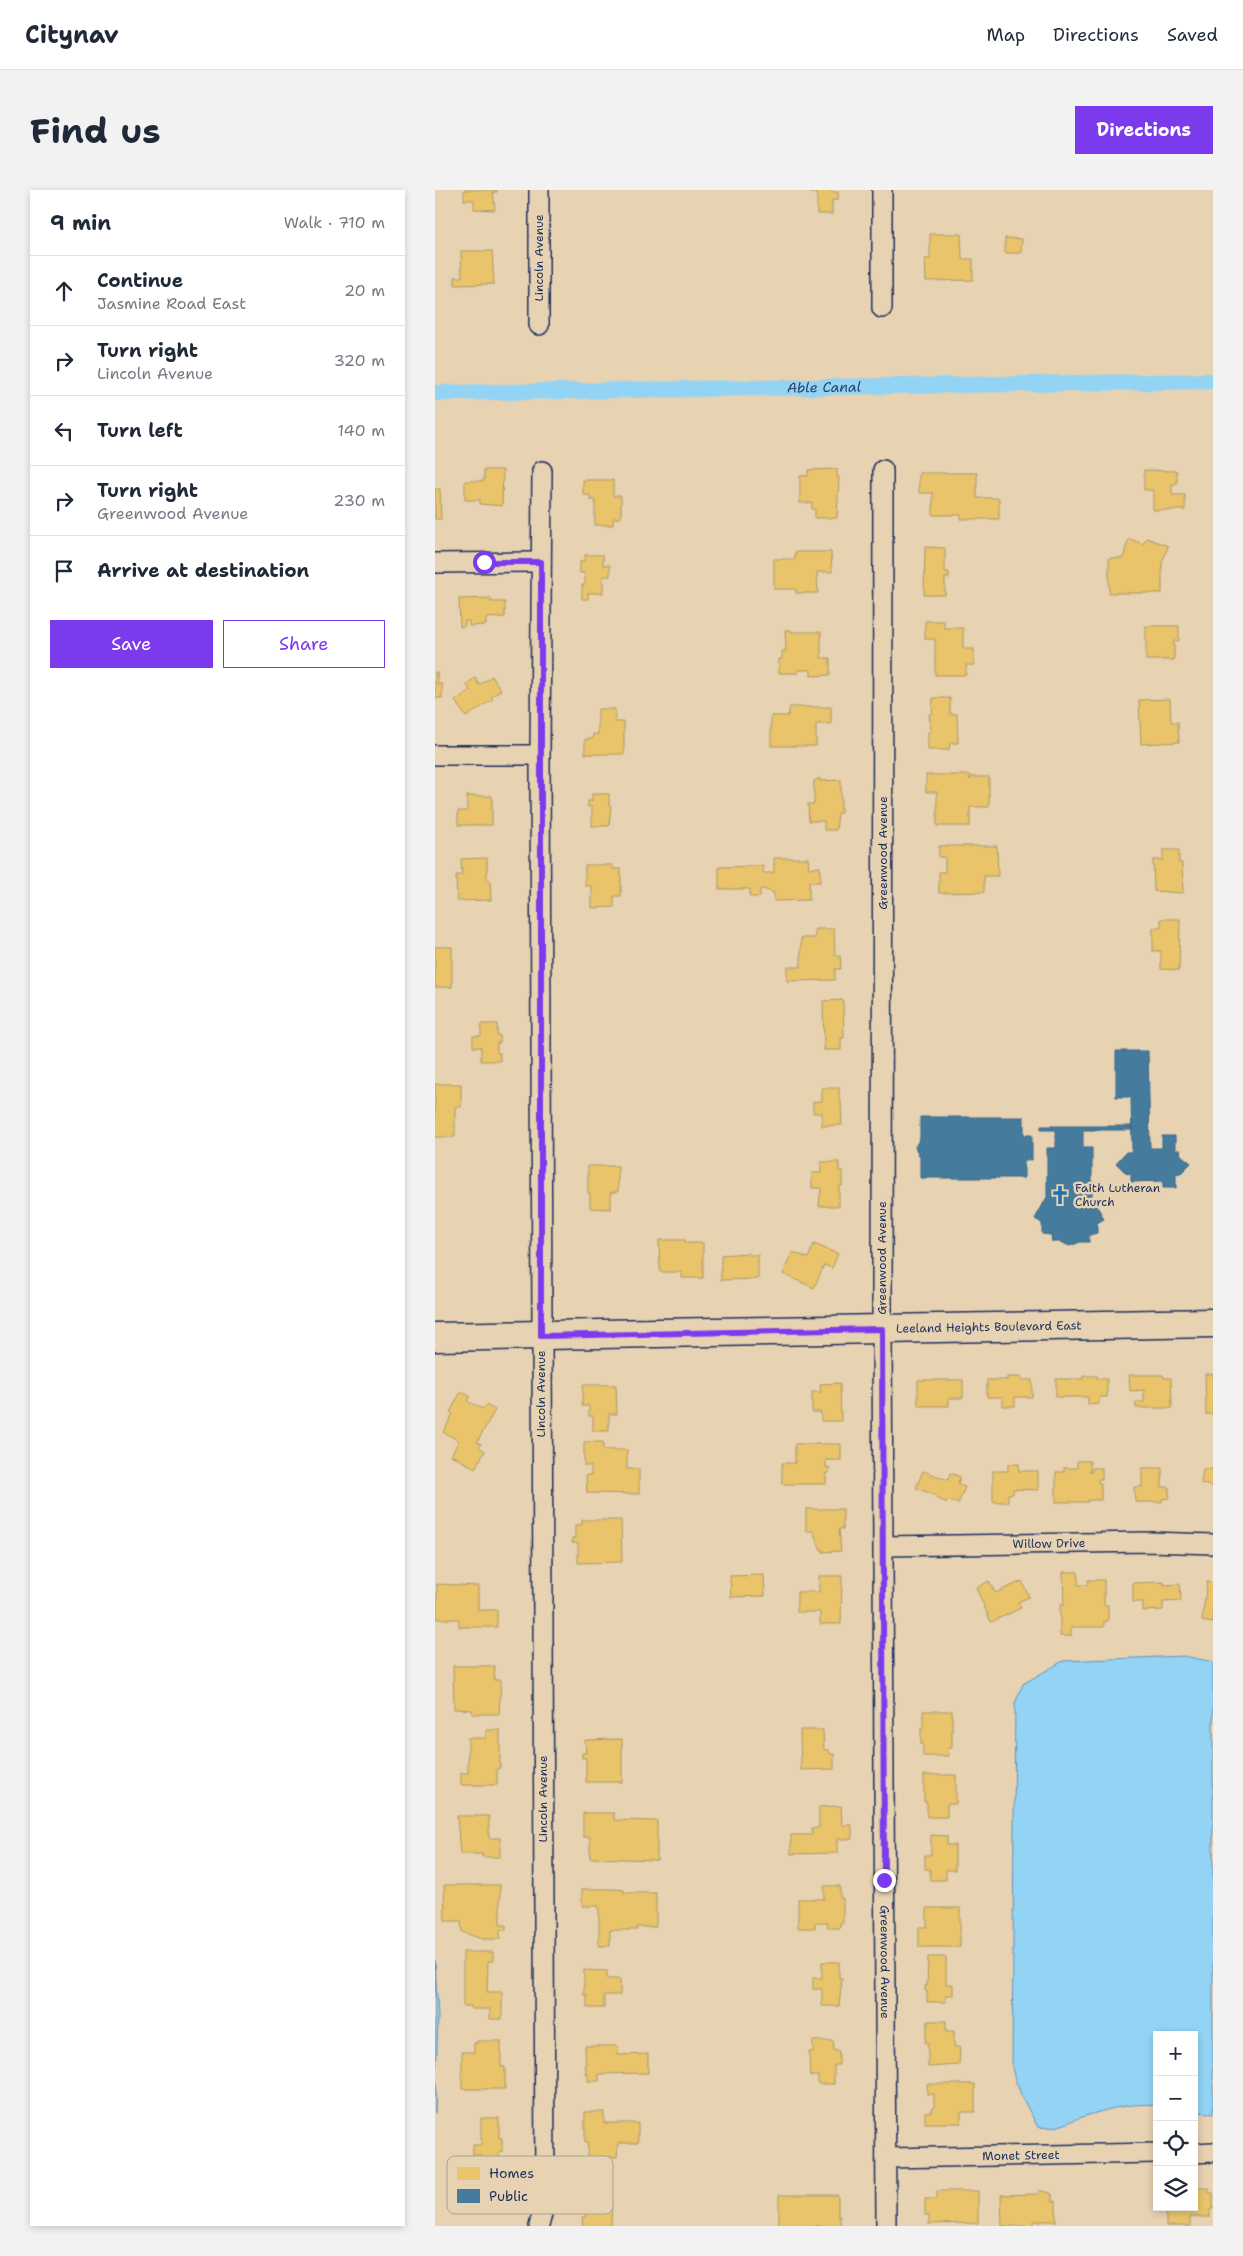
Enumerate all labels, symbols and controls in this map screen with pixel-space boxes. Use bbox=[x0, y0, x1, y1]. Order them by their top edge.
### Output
text: Citynav bbox=[25, 19, 119, 51]
text: Map bbox=[987, 23, 1025, 47]
text: Directions bbox=[1053, 23, 1139, 47]
text: Saved bbox=[1167, 23, 1218, 47]
button: Directions bbox=[1075, 106, 1213, 154]
text: Find us bbox=[30, 107, 161, 154]
text: 9 min bbox=[50, 209, 111, 237]
text: Walk · 710 m bbox=[284, 212, 385, 233]
street label: Lincoln Avenue bbox=[531, 214, 547, 302]
text: Continue bbox=[97, 268, 183, 293]
icon: ahead bbox=[50, 277, 78, 305]
text: 20 m bbox=[344, 280, 385, 301]
text: Jasmine Road East bbox=[97, 293, 246, 314]
text: Turn right bbox=[97, 338, 198, 363]
icon: right bbox=[50, 347, 78, 375]
text: 320 m bbox=[334, 350, 385, 371]
text: Lincoln Avenue bbox=[97, 363, 213, 384]
water label: Able Canal bbox=[787, 377, 861, 397]
icon: left bbox=[50, 417, 78, 445]
text: Turn left bbox=[97, 418, 183, 443]
text: 140 m bbox=[338, 420, 385, 441]
text: Turn right bbox=[97, 478, 198, 503]
icon: right bbox=[50, 487, 78, 515]
text: 230 m bbox=[333, 490, 385, 511]
text: Greenwood Avenue bbox=[97, 503, 248, 524]
route start bbox=[473, 551, 496, 574]
icon: arrive bbox=[50, 557, 78, 585]
text: Arrive at destination bbox=[97, 558, 309, 583]
button: Save bbox=[50, 620, 213, 668]
button: Share bbox=[223, 620, 385, 668]
street label: Greenwood Avenue bbox=[875, 796, 891, 910]
place label: Faith Lutheran Church bbox=[1075, 1180, 1160, 1210]
church icon: Faith Lutheran Church bbox=[1049, 1184, 1071, 1206]
street label: Greenwood Avenue bbox=[874, 1201, 890, 1315]
street label: Leeland Heights Boulevard East bbox=[896, 1317, 1082, 1337]
street label: Lincoln Avenue bbox=[533, 1350, 549, 1438]
street label: Willow Drive bbox=[1012, 1535, 1086, 1552]
street label: Lincoln Avenue bbox=[535, 1755, 551, 1843]
route end bbox=[873, 1869, 896, 1892]
street label: Greenwood Avenue bbox=[877, 1905, 893, 2019]
map controls bbox=[1153, 2031, 1198, 2211]
button: + bbox=[1153, 2031, 1198, 2076]
button: − bbox=[1153, 2076, 1198, 2121]
button: locate bbox=[1153, 2121, 1198, 2166]
street label: Monet Street bbox=[982, 2147, 1060, 2164]
legend bbox=[447, 2156, 613, 2214]
text: Homes bbox=[489, 2164, 534, 2182]
button: layers bbox=[1153, 2166, 1198, 2211]
text: Public bbox=[489, 2187, 528, 2205]

